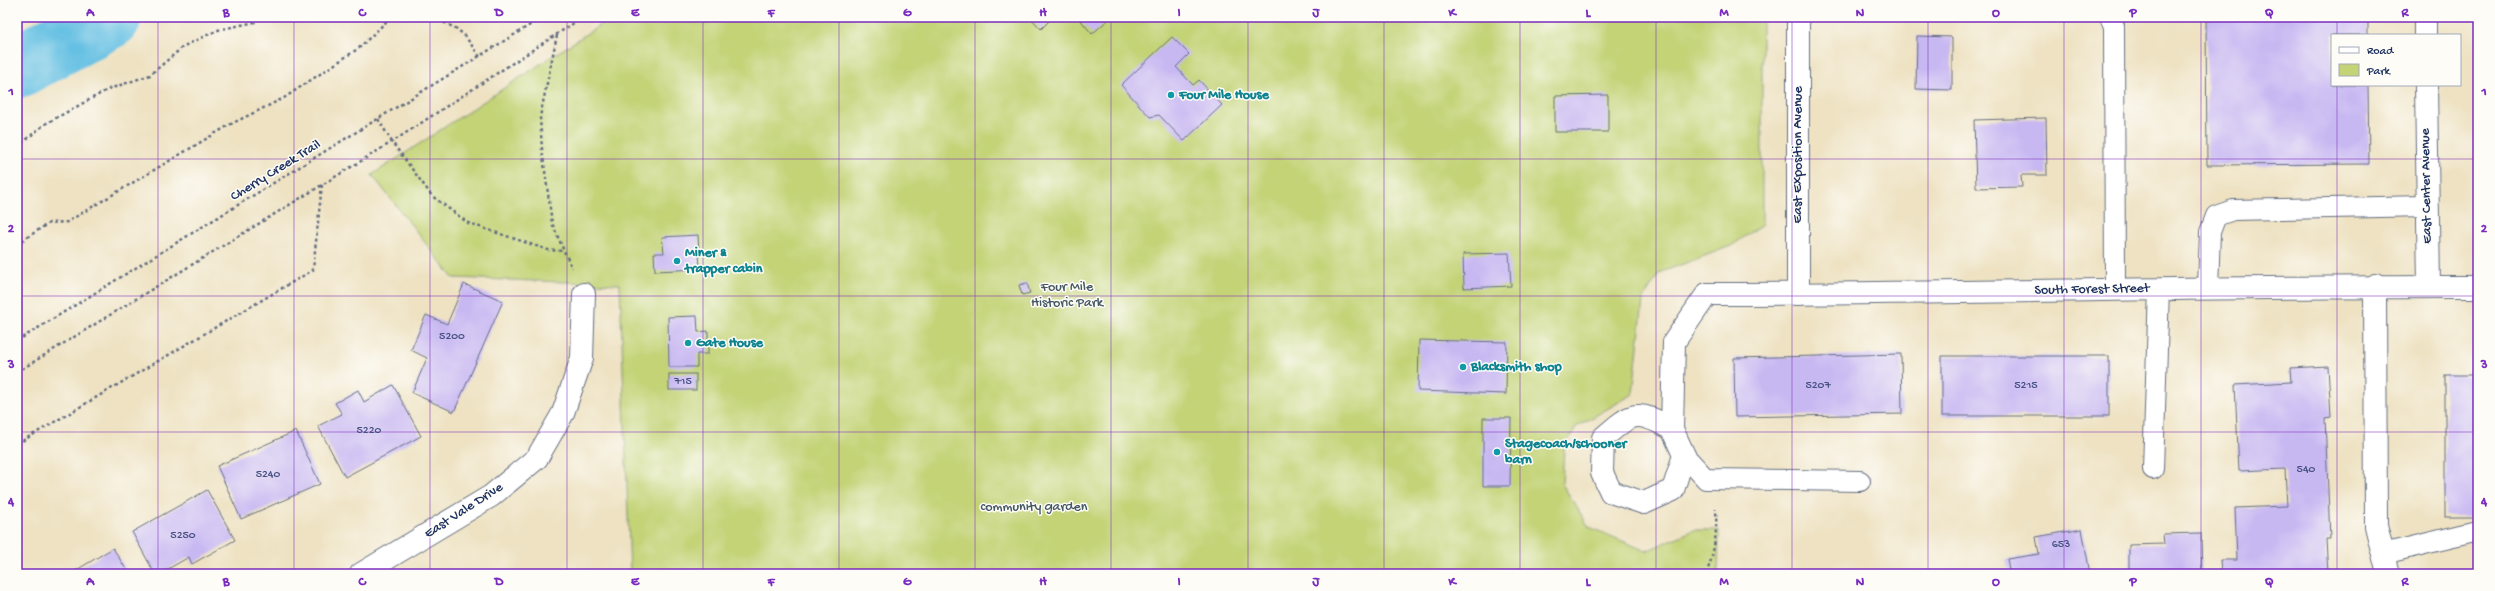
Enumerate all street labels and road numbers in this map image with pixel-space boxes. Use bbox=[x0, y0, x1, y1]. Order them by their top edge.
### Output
street label: East Exposition Avenue bbox=[1790, 86, 1807, 224]
street label: East Center Avenue bbox=[2417, 127, 2437, 244]
street label: Cherry Creek Trail bbox=[228, 136, 324, 206]
street label: South Forest Street bbox=[2034, 280, 2151, 300]
street label: East Vale Drive bbox=[421, 479, 507, 543]

